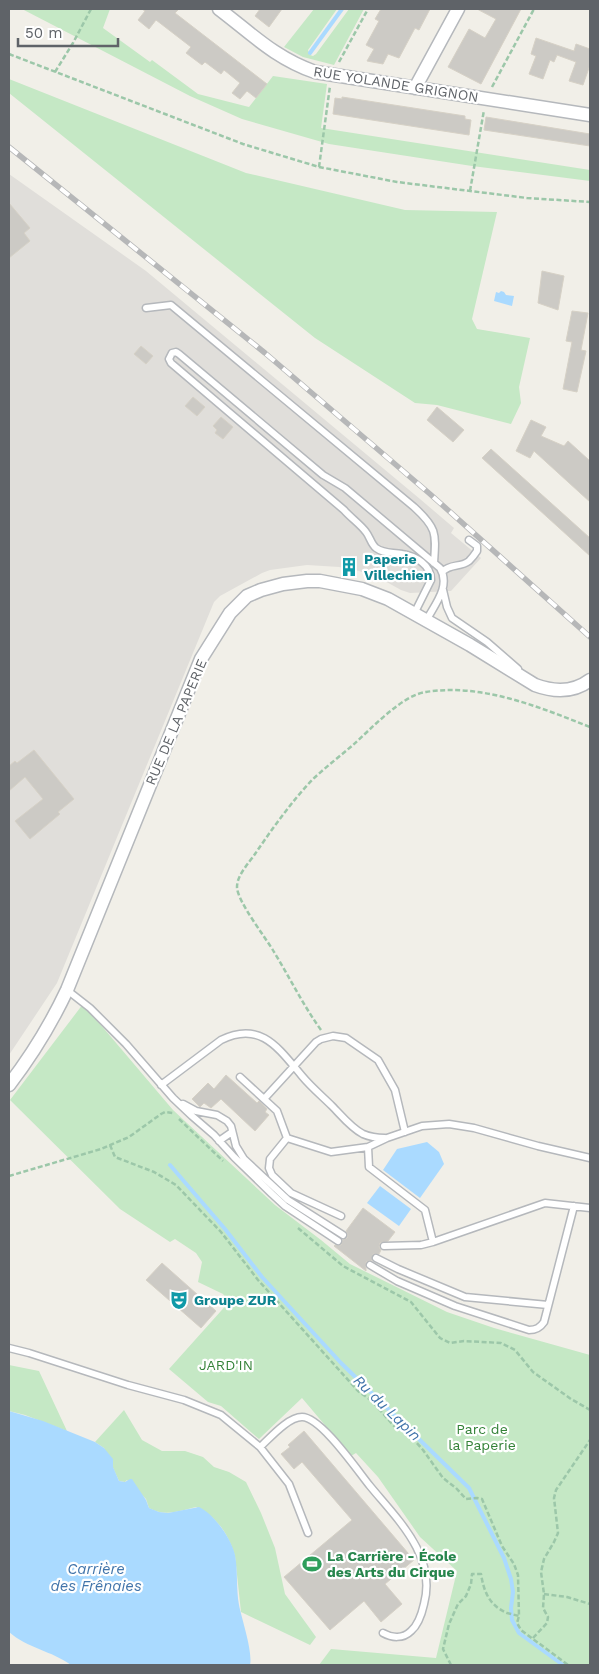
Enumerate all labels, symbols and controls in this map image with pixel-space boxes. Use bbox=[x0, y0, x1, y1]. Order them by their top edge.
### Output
scale bar bbox=[18, 15, 118, 47]
text: 50 m bbox=[25, 24, 62, 42]
street label: RUE YOLANDE GRIGNON bbox=[312, 63, 480, 105]
place label: Paperie Villechien bbox=[364, 551, 432, 583]
building icon: Paperie Villechien bbox=[338, 556, 360, 578]
street label: RUE DE LA PAPERIE bbox=[142, 656, 210, 788]
theatre icon: Groupe ZUR bbox=[168, 1289, 190, 1311]
place label: Groupe ZUR bbox=[194, 1292, 277, 1308]
park label: JARD'IN bbox=[199, 1357, 253, 1373]
water label: Ru du Lapin bbox=[350, 1371, 424, 1445]
park label: Parc de la Paperie bbox=[448, 1421, 516, 1453]
place label: La Carrière - École des Arts du Cirque bbox=[327, 1548, 456, 1580]
sports icon: La Carrière - École des Arts du Cirque bbox=[301, 1553, 323, 1575]
water label: Carrière des Frênaies bbox=[50, 1560, 142, 1595]

